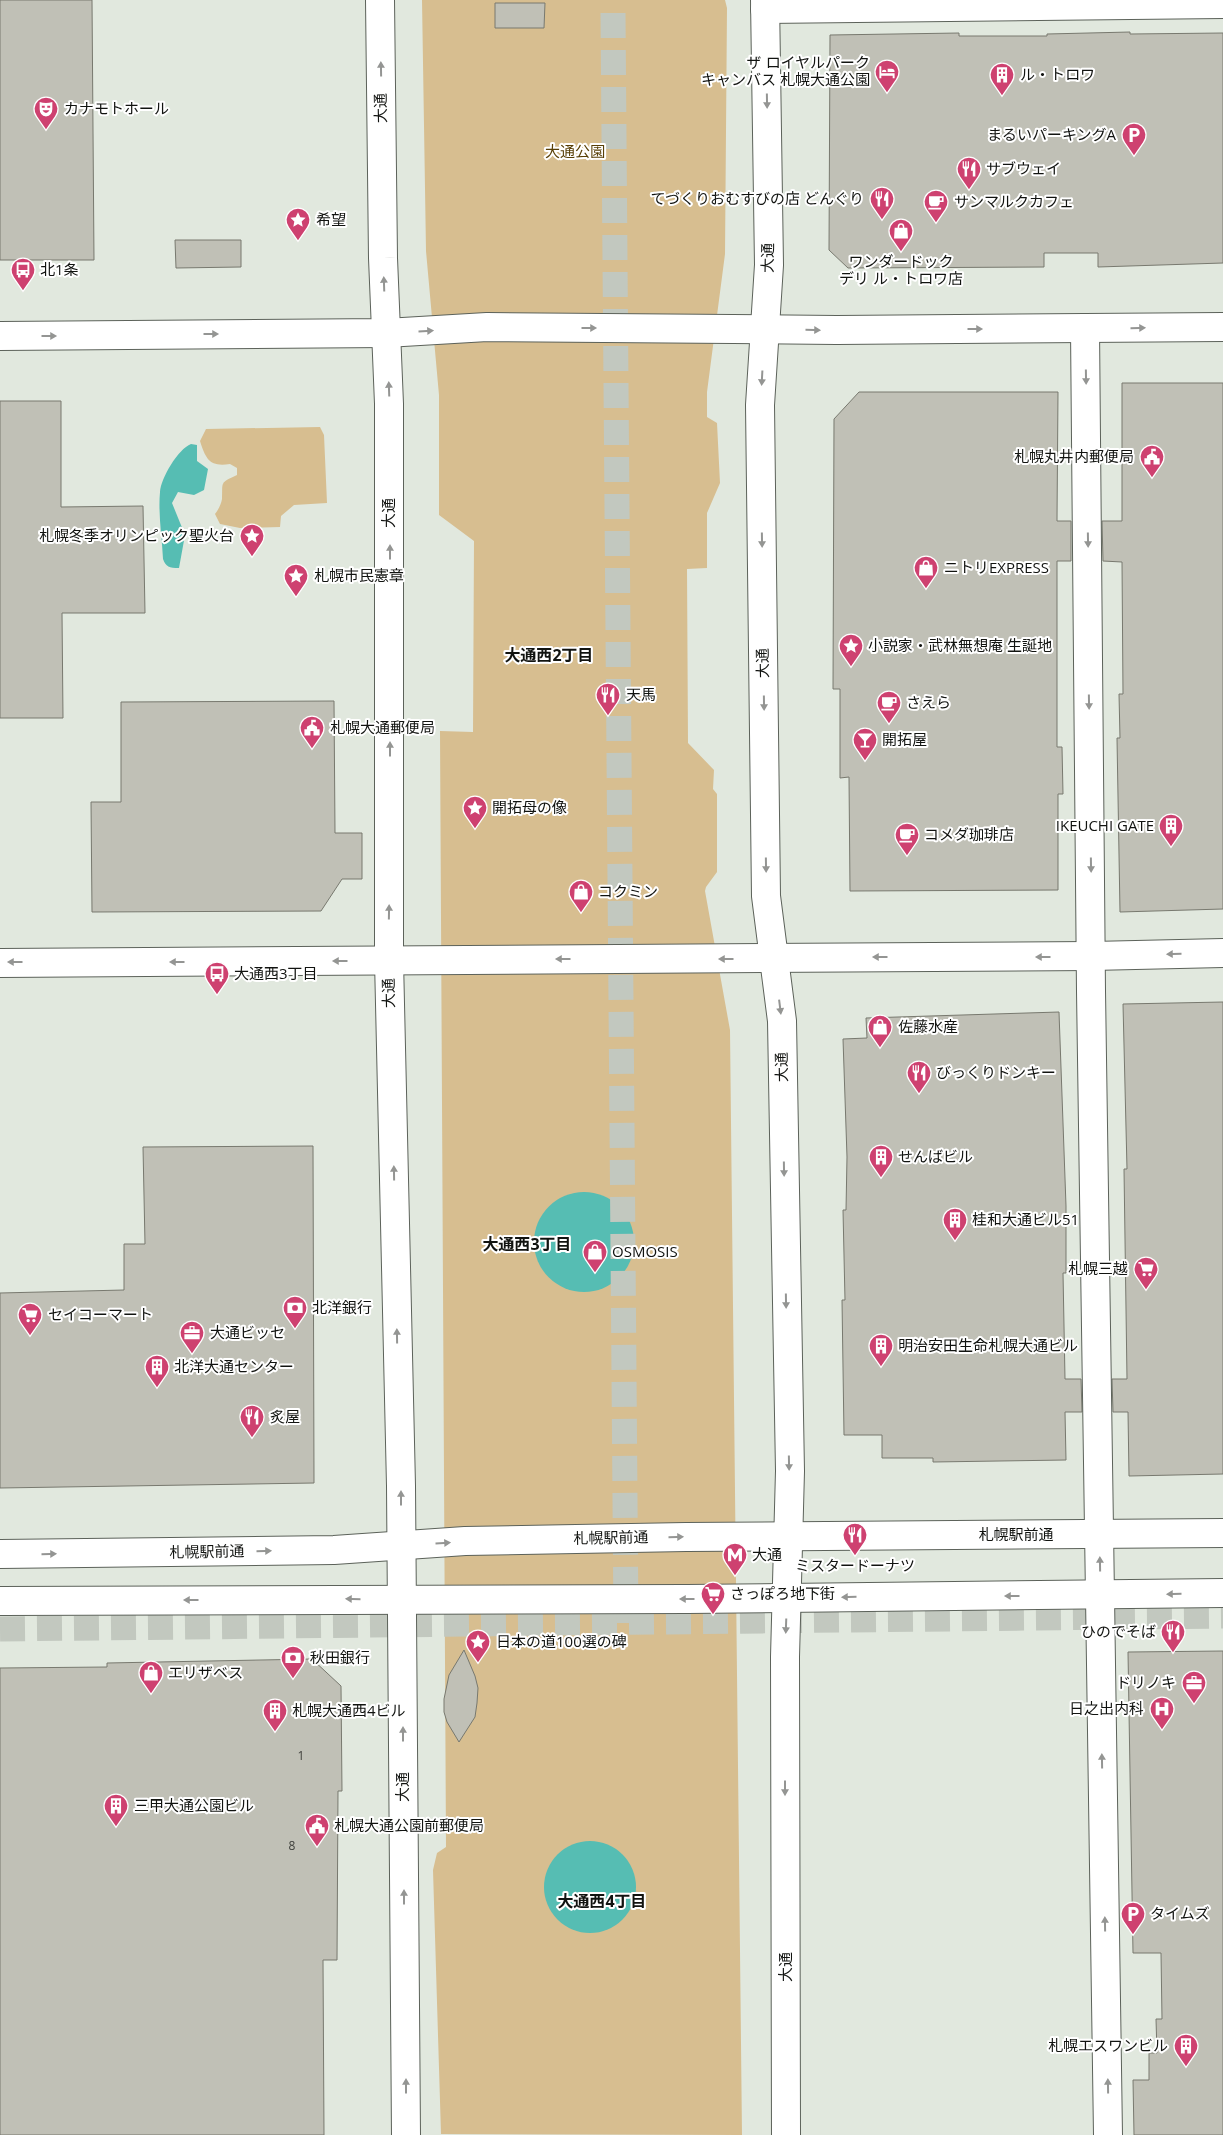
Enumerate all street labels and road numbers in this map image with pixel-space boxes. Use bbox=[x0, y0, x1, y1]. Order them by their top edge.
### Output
street label: 大通 bbox=[370, 93, 390, 123]
street label: 大通 bbox=[757, 243, 777, 273]
street label: 大通 bbox=[378, 498, 398, 528]
street label: 大通 bbox=[752, 648, 772, 678]
street label: 大通 bbox=[378, 978, 398, 1008]
street label: 大通 bbox=[771, 1052, 791, 1082]
street label: 札幌駅前通 bbox=[978, 1524, 1054, 1544]
street label: 札幌駅前通 bbox=[573, 1526, 649, 1548]
street label: 札幌駅前通 bbox=[169, 1540, 245, 1562]
street label: 大通 bbox=[392, 1772, 412, 1802]
street label: 大通 bbox=[775, 1952, 795, 1982]

